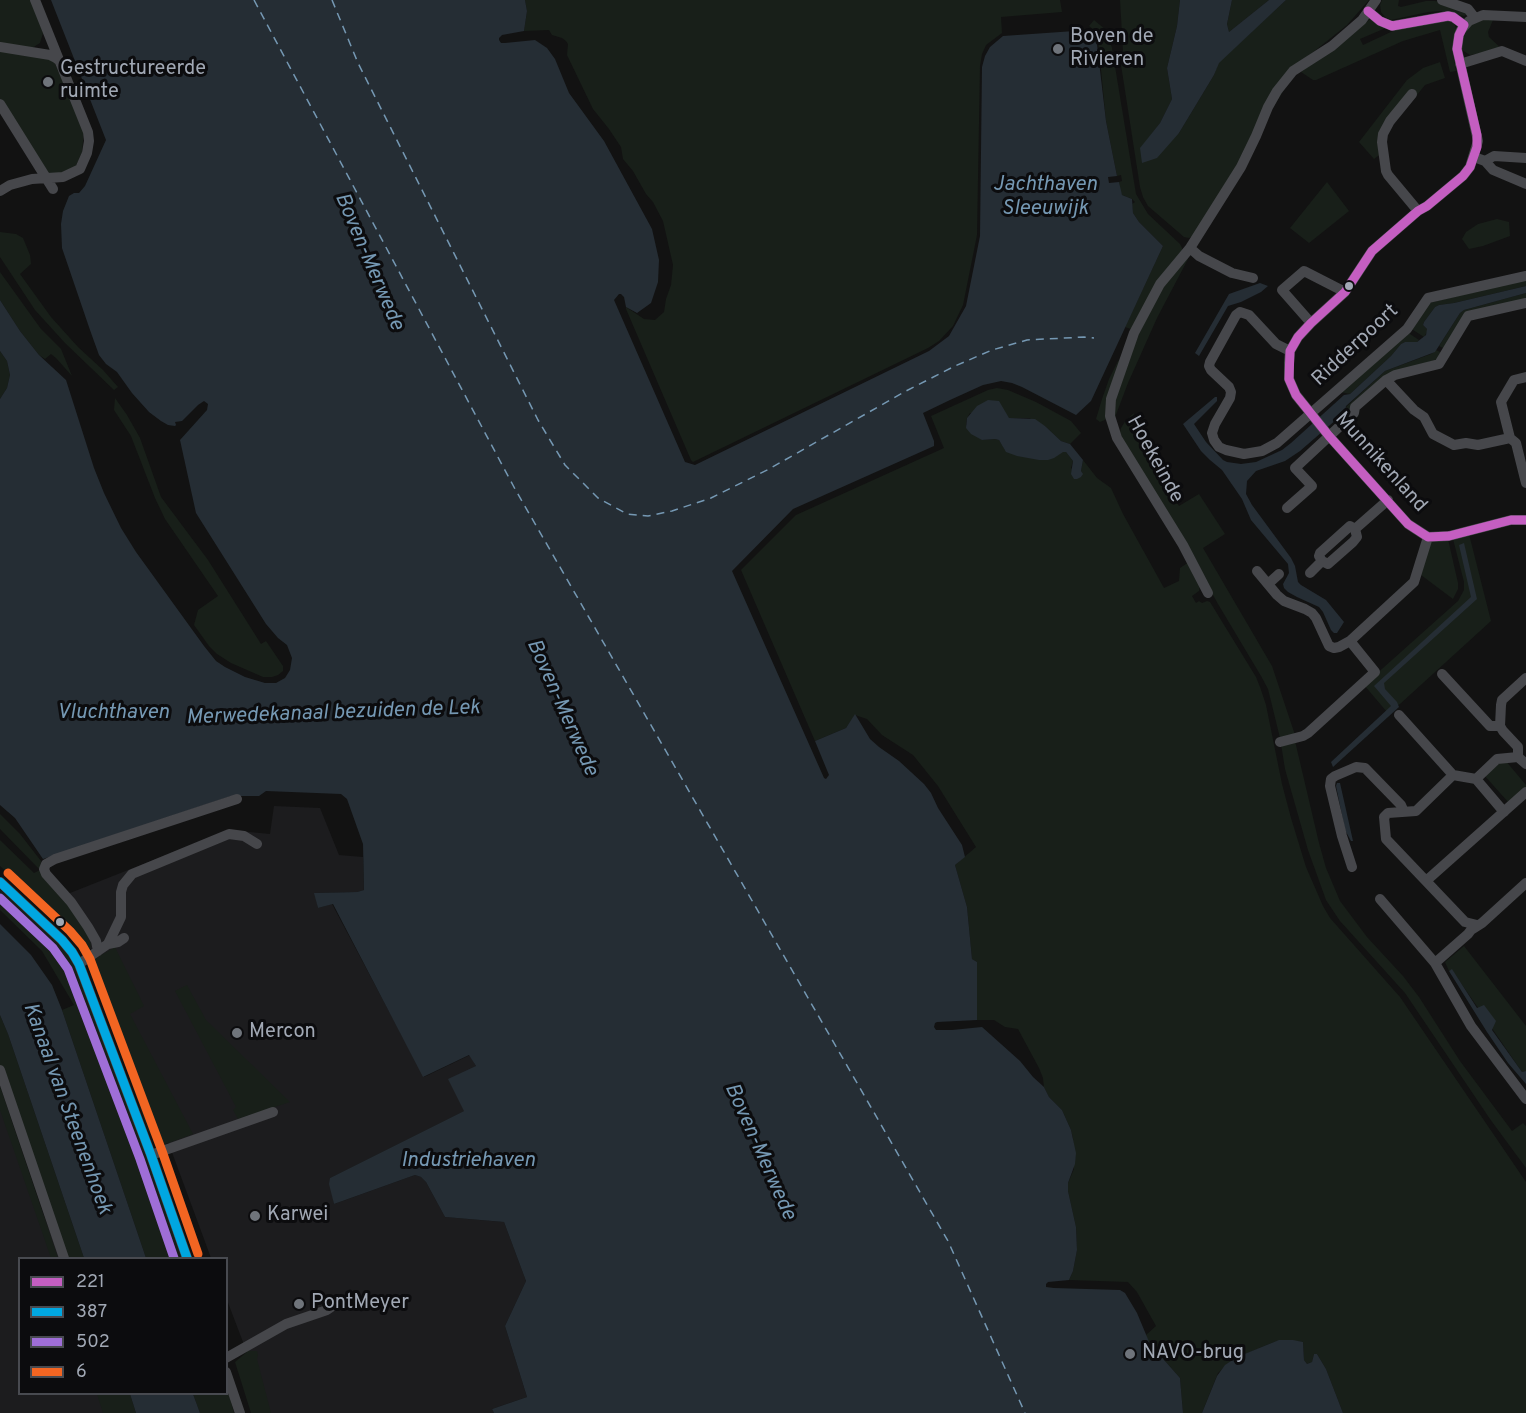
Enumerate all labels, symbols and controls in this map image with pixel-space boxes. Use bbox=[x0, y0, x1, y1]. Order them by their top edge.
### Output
place label: Boven de Rivieren bbox=[1070, 26, 1153, 73]
marker: Boven de Rivieren bbox=[1051, 42, 1065, 56]
place label: Gestructureerde ruimte bbox=[60, 58, 206, 105]
marker: Gestructureerde ruimte bbox=[41, 75, 55, 89]
water label: Jachthaven Sleeuwijk bbox=[993, 173, 1097, 223]
water label: Boven-Merwede bbox=[328, 189, 408, 335]
unlabelled marker bbox=[1343, 280, 1355, 292]
street label: Ridderpoort bbox=[1308, 300, 1404, 392]
street label: Munnikenland bbox=[1329, 408, 1431, 518]
street label: Hoekeinde bbox=[1120, 412, 1188, 508]
water label: Boven-Merwede bbox=[520, 636, 602, 780]
water label: Merwedekanaal bezuiden de Lek bbox=[186, 696, 480, 732]
water label: Vluchthaven bbox=[57, 701, 169, 727]
unlabelled marker bbox=[54, 916, 66, 928]
water label: Kanaal van Steenenhoek bbox=[16, 1000, 116, 1218]
place label: Mercon bbox=[249, 1021, 316, 1045]
marker: Mercon bbox=[230, 1026, 244, 1040]
water label: Boven-Merwede bbox=[718, 1080, 800, 1224]
water label: Industriehaven bbox=[401, 1149, 535, 1175]
place label: Karwei bbox=[267, 1204, 328, 1228]
marker: Karwei bbox=[248, 1209, 262, 1223]
legend bbox=[18, 1257, 228, 1395]
text: 221 bbox=[76, 1271, 105, 1294]
place label: PontMeyer bbox=[311, 1292, 409, 1316]
marker: PontMeyer bbox=[292, 1297, 306, 1311]
text: 387 bbox=[76, 1301, 107, 1324]
text: 502 bbox=[76, 1331, 110, 1354]
place label: NAVO-brug bbox=[1142, 1342, 1244, 1366]
marker: NAVO-brug bbox=[1123, 1347, 1137, 1361]
text: 6 bbox=[76, 1361, 87, 1384]

